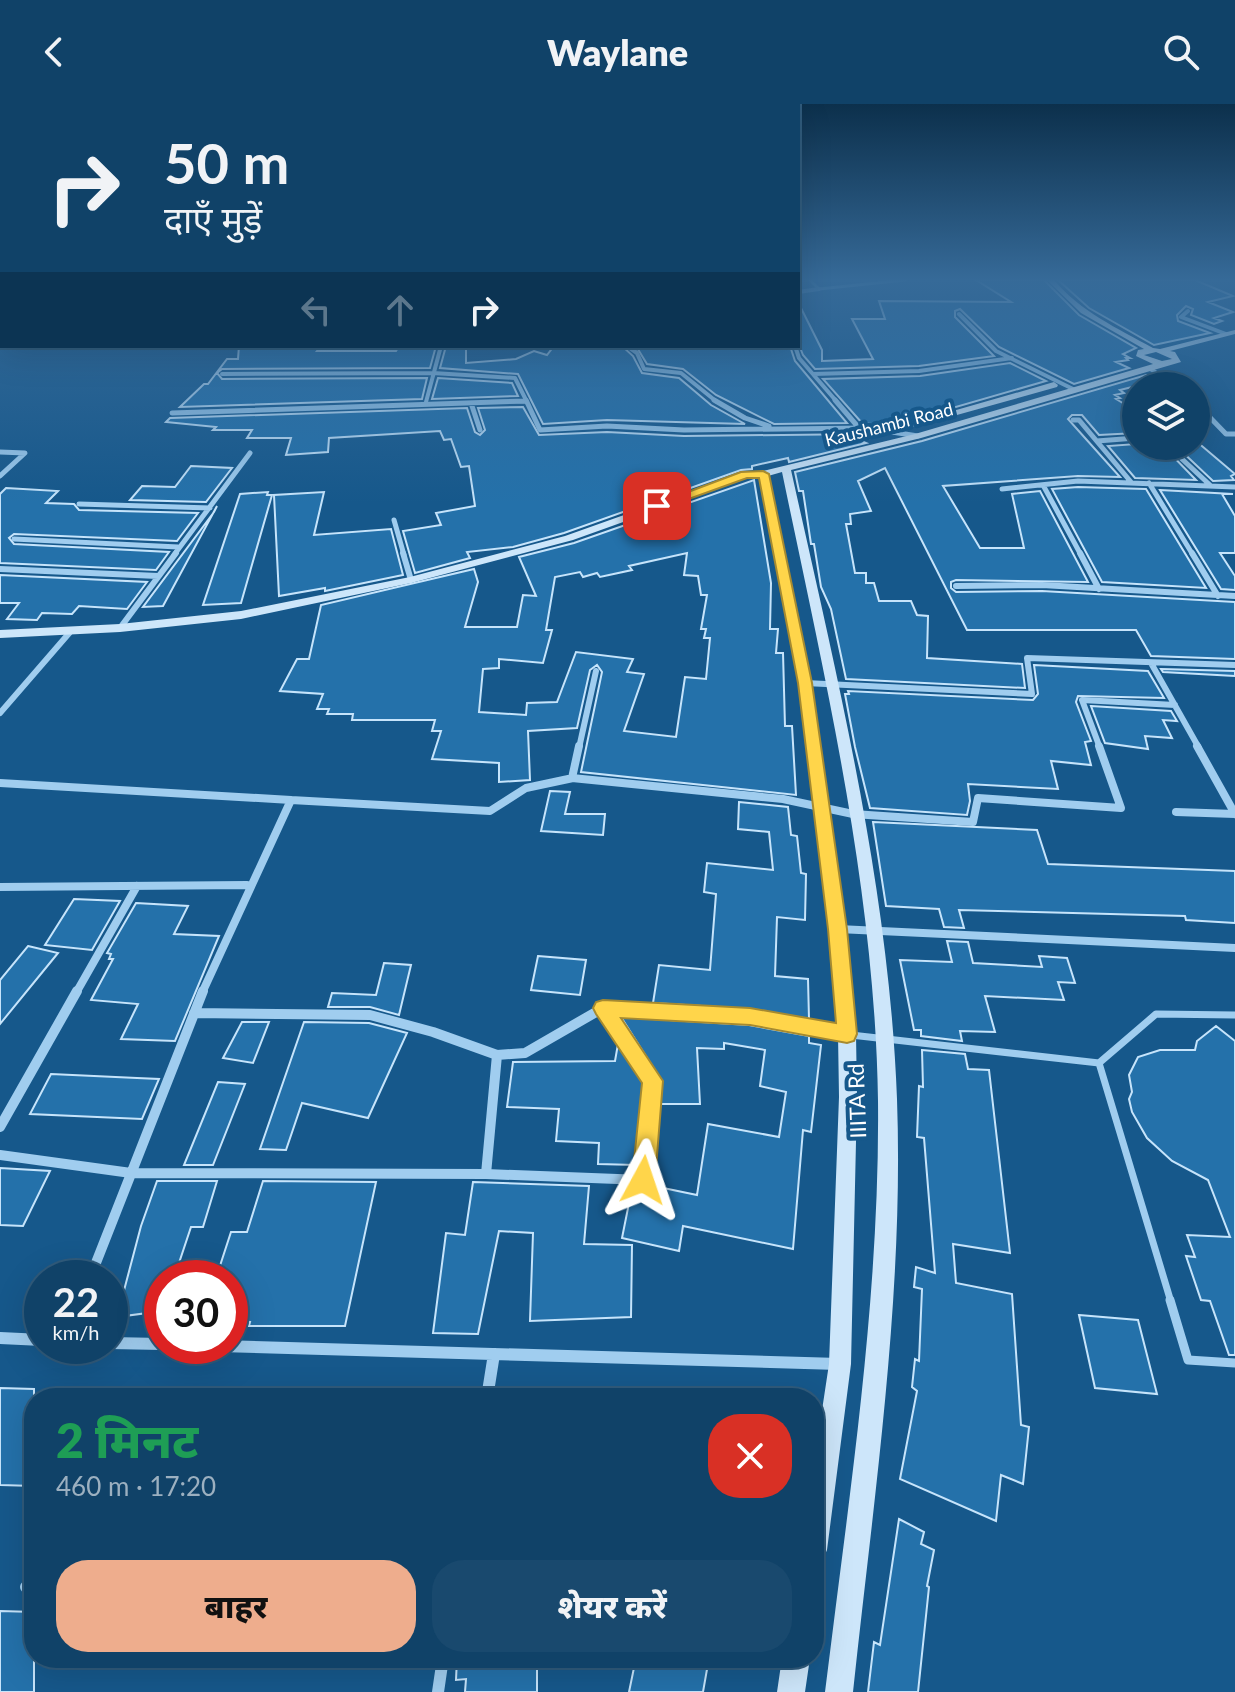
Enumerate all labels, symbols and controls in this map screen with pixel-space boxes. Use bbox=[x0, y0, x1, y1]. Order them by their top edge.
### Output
icon: back bbox=[32, 30, 76, 74]
text: Waylane bbox=[547, 30, 688, 74]
icon: search bbox=[1159, 30, 1203, 74]
text: 50 m bbox=[164, 129, 289, 196]
icon: right bbox=[32, 136, 136, 240]
text: दाएँ मुड़ें bbox=[164, 197, 262, 241]
icon: left bbox=[294, 288, 338, 332]
icon: ahead bbox=[378, 288, 422, 332]
icon: right bbox=[462, 288, 506, 332]
map controls bbox=[1122, 372, 1210, 460]
button: layers bbox=[1122, 372, 1210, 460]
street label: Kaushambi Road bbox=[822, 397, 955, 451]
pin bbox=[623, 472, 691, 540]
icon: arrive bbox=[635, 484, 679, 528]
street label: IIITA Rd bbox=[842, 1063, 871, 1139]
position arrow bbox=[601, 1138, 685, 1222]
speed limit sign: 30 bbox=[144, 1260, 248, 1364]
text: 22 bbox=[53, 1278, 99, 1326]
text: km/h bbox=[53, 1320, 99, 1344]
text: 2 मिनट bbox=[56, 1411, 198, 1468]
button: close bbox=[708, 1414, 792, 1498]
text: 460 m · 17:20 bbox=[56, 1470, 216, 1502]
button: बाहर bbox=[56, 1560, 416, 1652]
button: शेयर करें bbox=[432, 1560, 792, 1652]

